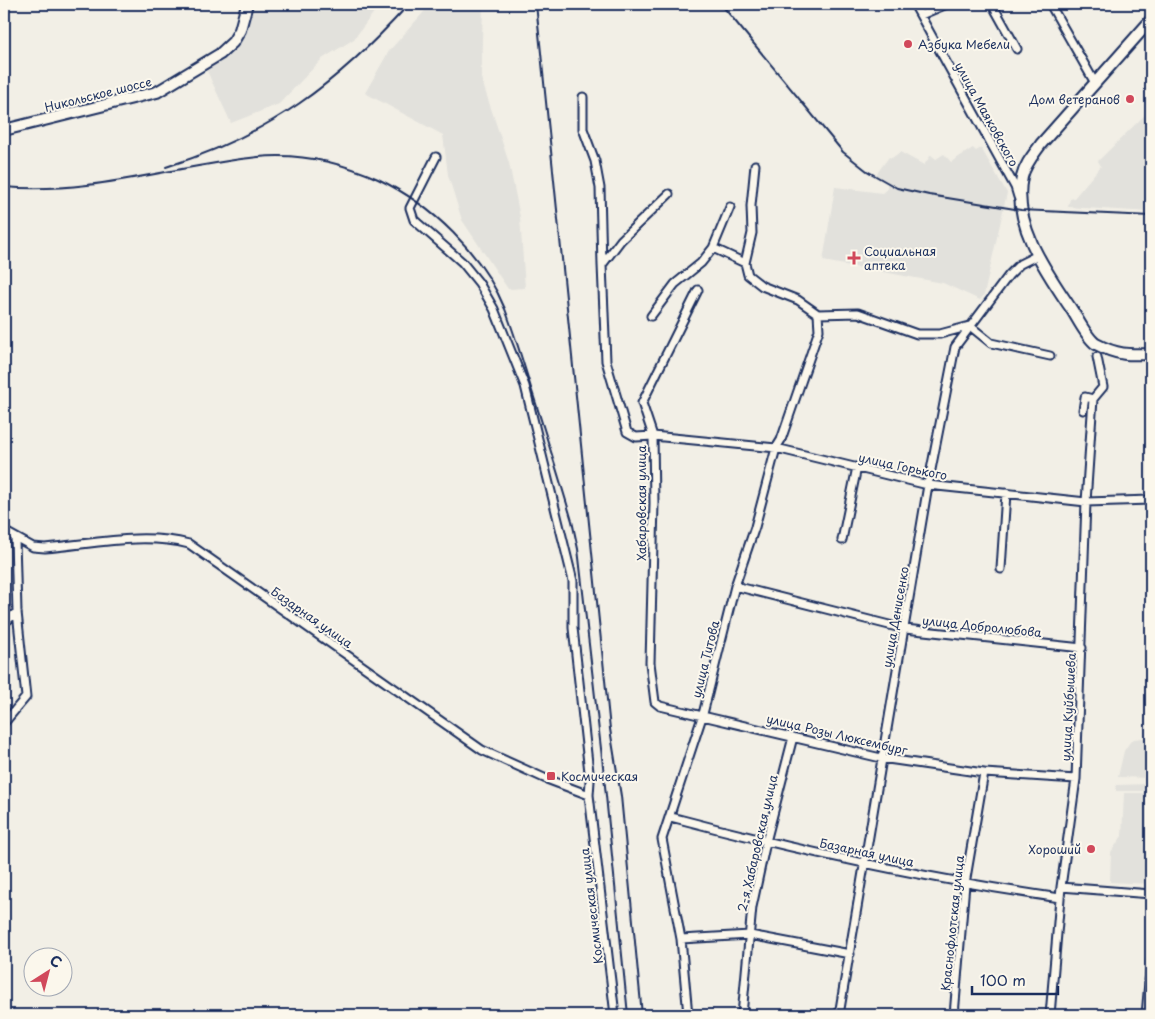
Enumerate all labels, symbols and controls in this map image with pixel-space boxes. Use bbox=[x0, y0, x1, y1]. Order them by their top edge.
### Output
place label: Азбука Мебели bbox=[918, 35, 1010, 53]
marker: Азбука Мебели bbox=[902, 38, 914, 50]
street label: улица Маяковского bbox=[951, 58, 1023, 170]
street label: Никольское шоссе bbox=[43, 72, 153, 116]
place label: Дом ветеранов bbox=[1028, 90, 1120, 108]
marker: Дом ветеранов bbox=[1124, 93, 1136, 105]
place label: Социальная аптека bbox=[864, 242, 936, 274]
marker: Социальная аптека bbox=[848, 252, 860, 264]
street label: Хабаровская улица bbox=[632, 445, 650, 561]
street label: улица Горького bbox=[857, 448, 949, 484]
street label: улица Денисенко bbox=[877, 565, 913, 669]
street label: Базарная улица bbox=[268, 582, 357, 652]
street label: улица Добролюбова bbox=[921, 611, 1043, 641]
street label: улица Титова bbox=[687, 618, 723, 700]
street label: улица Куйбышева bbox=[1056, 652, 1080, 762]
street label: улица Розы Люксембург bbox=[765, 709, 910, 759]
place label: Космическая bbox=[561, 767, 638, 785]
marker: Космическая bbox=[545, 770, 557, 782]
street label: 2-я Хабаровская улица bbox=[732, 772, 782, 913]
street label: Базарная улица bbox=[818, 833, 916, 871]
place label: Хороший bbox=[1028, 840, 1081, 858]
marker: Хороший bbox=[1085, 843, 1097, 855]
street label: Космическая улица bbox=[575, 847, 607, 965]
street label: Краснофлотская улица bbox=[936, 854, 968, 992]
north arrow bbox=[22, 946, 72, 996]
text: С bbox=[46, 949, 66, 973]
scale bar bbox=[972, 964, 1059, 996]
text: 100 m bbox=[980, 968, 1026, 991]

